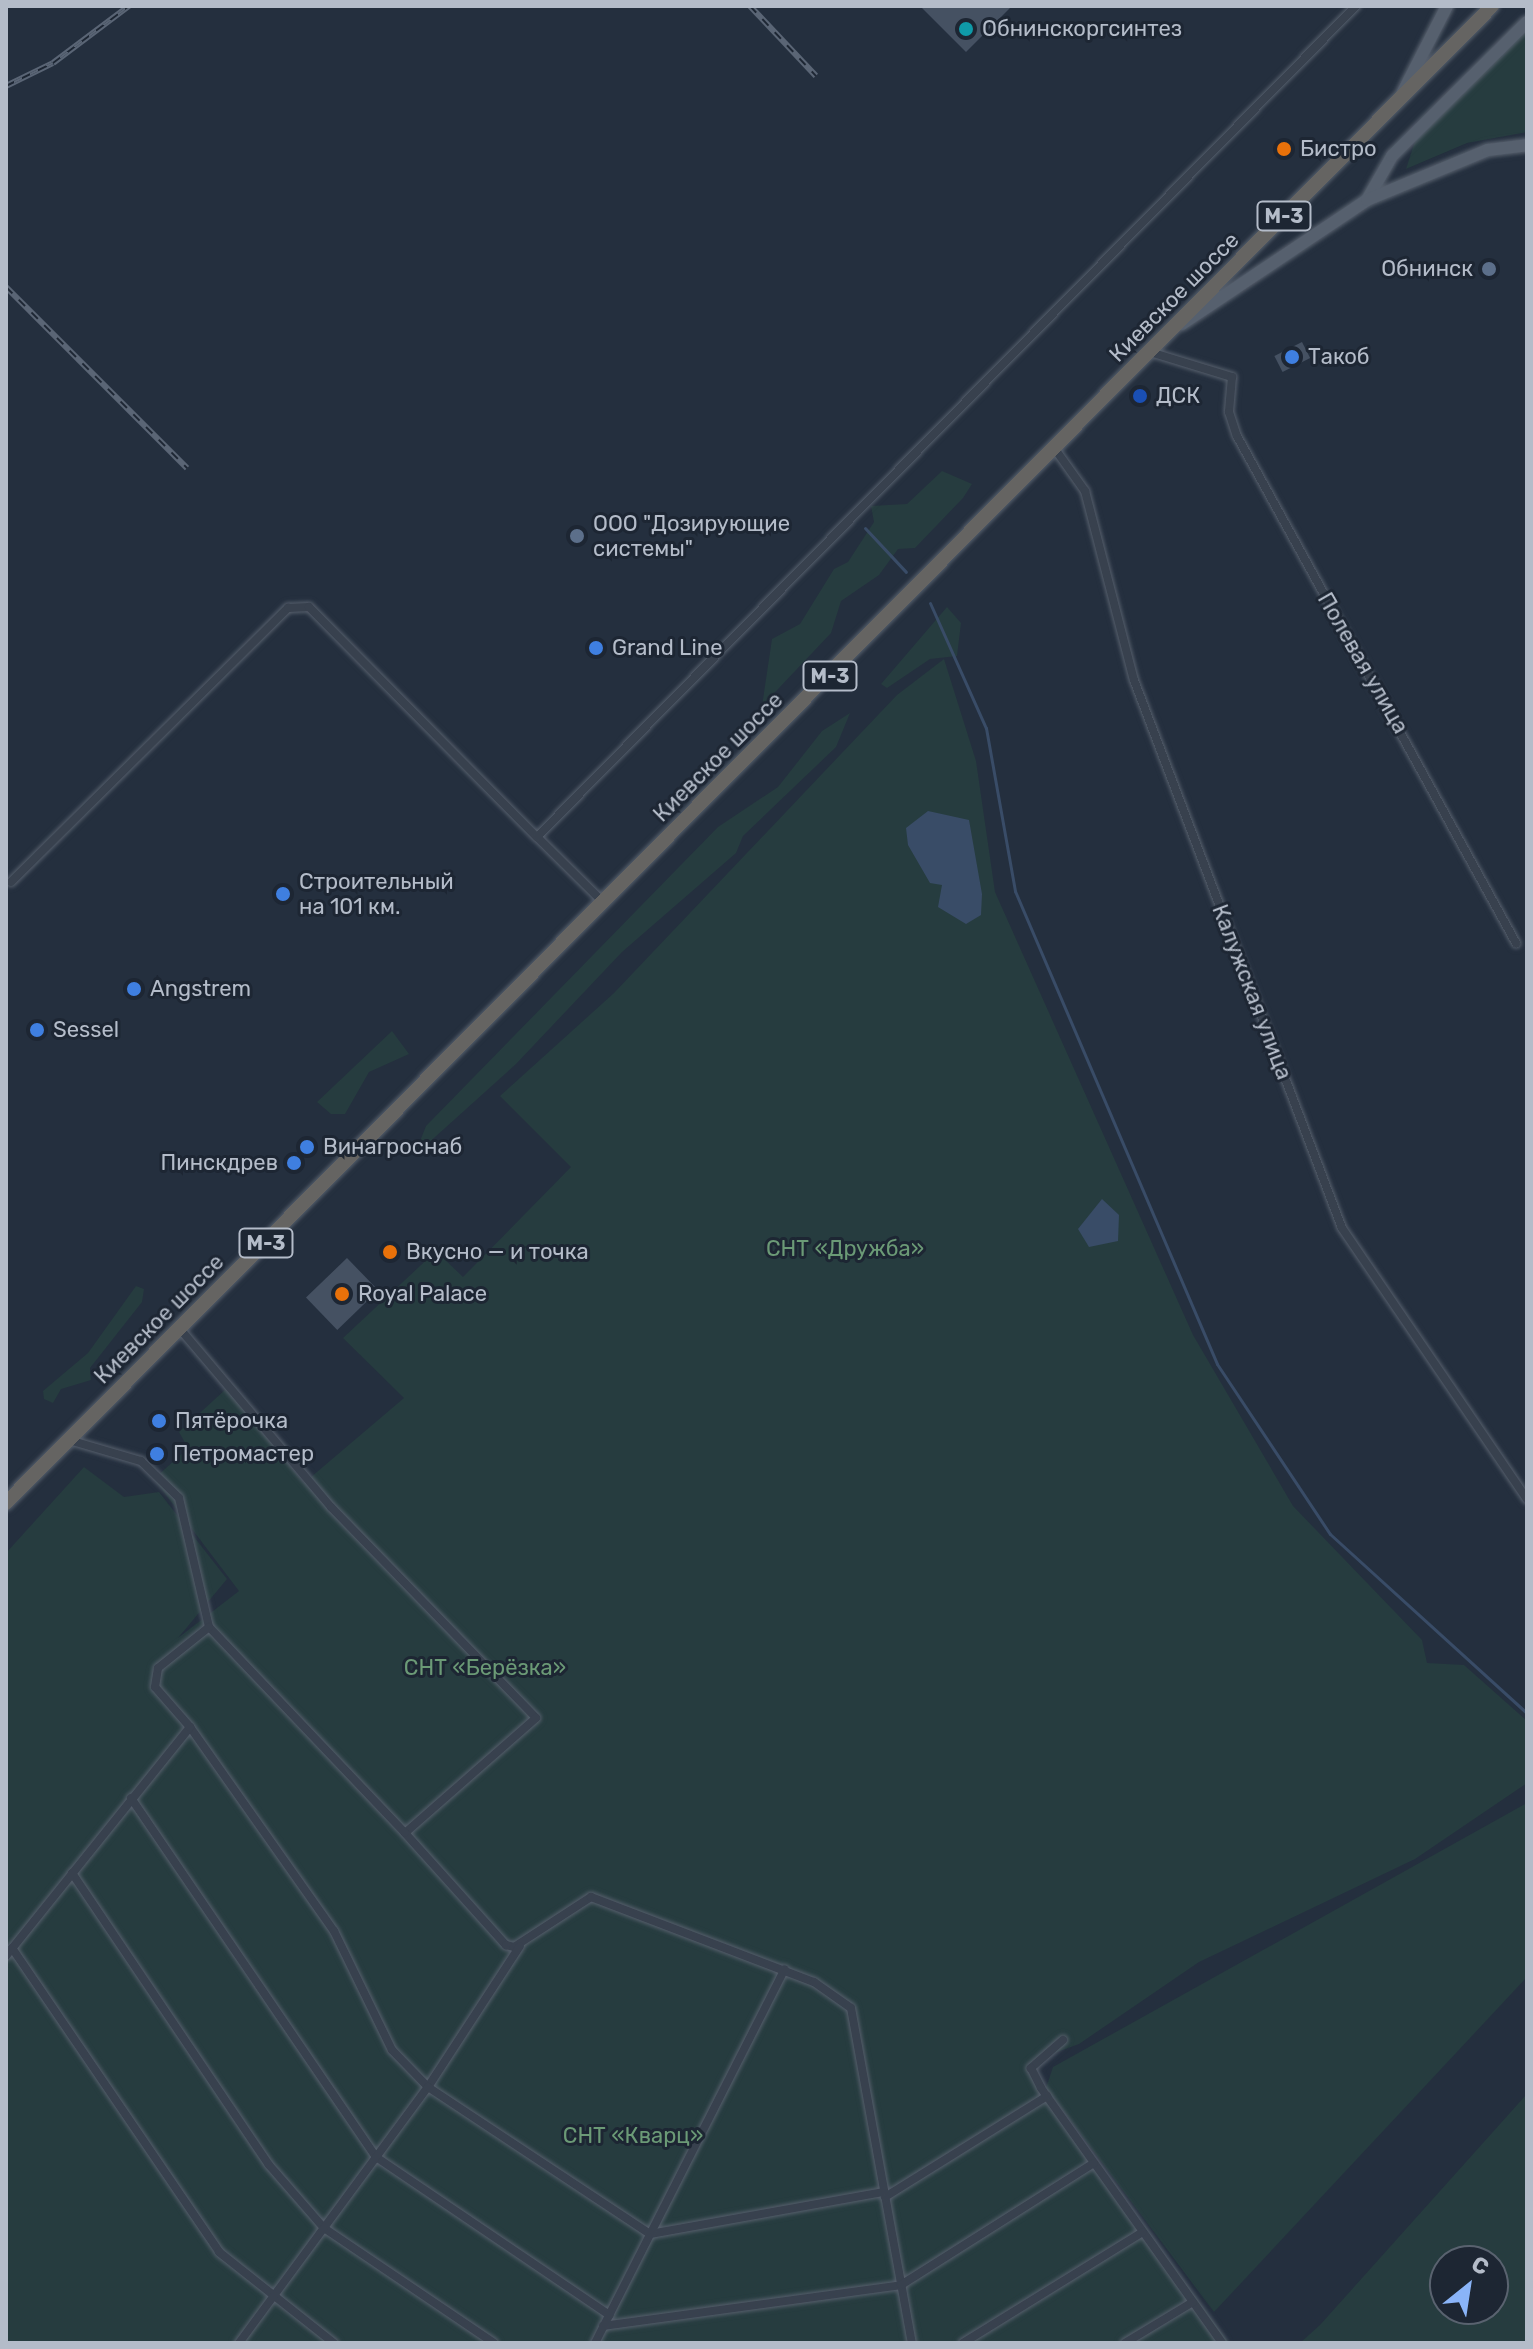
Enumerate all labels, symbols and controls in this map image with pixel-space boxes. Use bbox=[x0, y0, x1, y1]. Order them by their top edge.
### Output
place label: Обнинскоргсинтез bbox=[982, 16, 1182, 42]
marker: Обнинскоргсинтез bbox=[957, 20, 975, 38]
place label: Бистро bbox=[1300, 136, 1377, 162]
marker: Бистро bbox=[1275, 140, 1293, 158]
road number: М-3 bbox=[1256, 200, 1312, 232]
street label: Киевское шоссе bbox=[1104, 227, 1244, 367]
place label: Обнинск bbox=[1381, 256, 1473, 282]
marker: Обнинск bbox=[1480, 260, 1498, 278]
place label: Такоб bbox=[1308, 344, 1370, 370]
marker: Такоб bbox=[1283, 348, 1301, 366]
place label: ДСК bbox=[1156, 383, 1200, 409]
marker: ДСК bbox=[1131, 387, 1149, 405]
place label: ООО "Дозирующие системы" bbox=[593, 510, 790, 562]
marker: ООО "Дозирующие системы" bbox=[568, 527, 586, 545]
street label: Полевая улица bbox=[1312, 588, 1414, 738]
place label: Grand Line bbox=[612, 635, 722, 661]
marker: Grand Line bbox=[587, 639, 605, 657]
road number: М-3 bbox=[802, 660, 858, 692]
street label: Киевское шоссе bbox=[648, 687, 788, 827]
place label: Строительный на 101 км. bbox=[299, 868, 454, 920]
marker: Строительный на 101 км. bbox=[274, 885, 292, 903]
street label: Калужская улица bbox=[1206, 901, 1298, 1083]
place label: Angstrem bbox=[150, 976, 251, 1002]
marker: Angstrem bbox=[125, 980, 143, 998]
place label: Sessel bbox=[53, 1017, 119, 1043]
marker: Sessel bbox=[28, 1021, 46, 1039]
place label: Винагроснаб bbox=[323, 1134, 462, 1160]
marker: Винагроснаб bbox=[298, 1138, 316, 1156]
place label: Пинскдрев bbox=[161, 1150, 278, 1176]
marker: Пинскдрев bbox=[285, 1154, 303, 1172]
road number: М-3 bbox=[238, 1227, 294, 1259]
park label: СНТ «Дружба» bbox=[766, 1236, 924, 1262]
place label: Вкусно — и точка bbox=[406, 1239, 589, 1265]
marker: Вкусно — и точка bbox=[381, 1243, 399, 1261]
street label: Киевское шоссе bbox=[89, 1249, 229, 1389]
place label: Royal Palace bbox=[358, 1281, 487, 1307]
marker: Royal Palace bbox=[333, 1285, 351, 1303]
place label: Пятёрочка bbox=[175, 1408, 288, 1434]
marker: Пятёрочка bbox=[150, 1412, 168, 1430]
place label: Петромастер bbox=[173, 1441, 314, 1467]
marker: Петромастер bbox=[148, 1445, 166, 1463]
park label: СНТ «Берёзка» bbox=[404, 1655, 566, 1681]
park label: СНТ «Кварц» bbox=[563, 2123, 703, 2149]
north arrow bbox=[1429, 2245, 1509, 2325]
text: С bbox=[1467, 2250, 1494, 2281]

